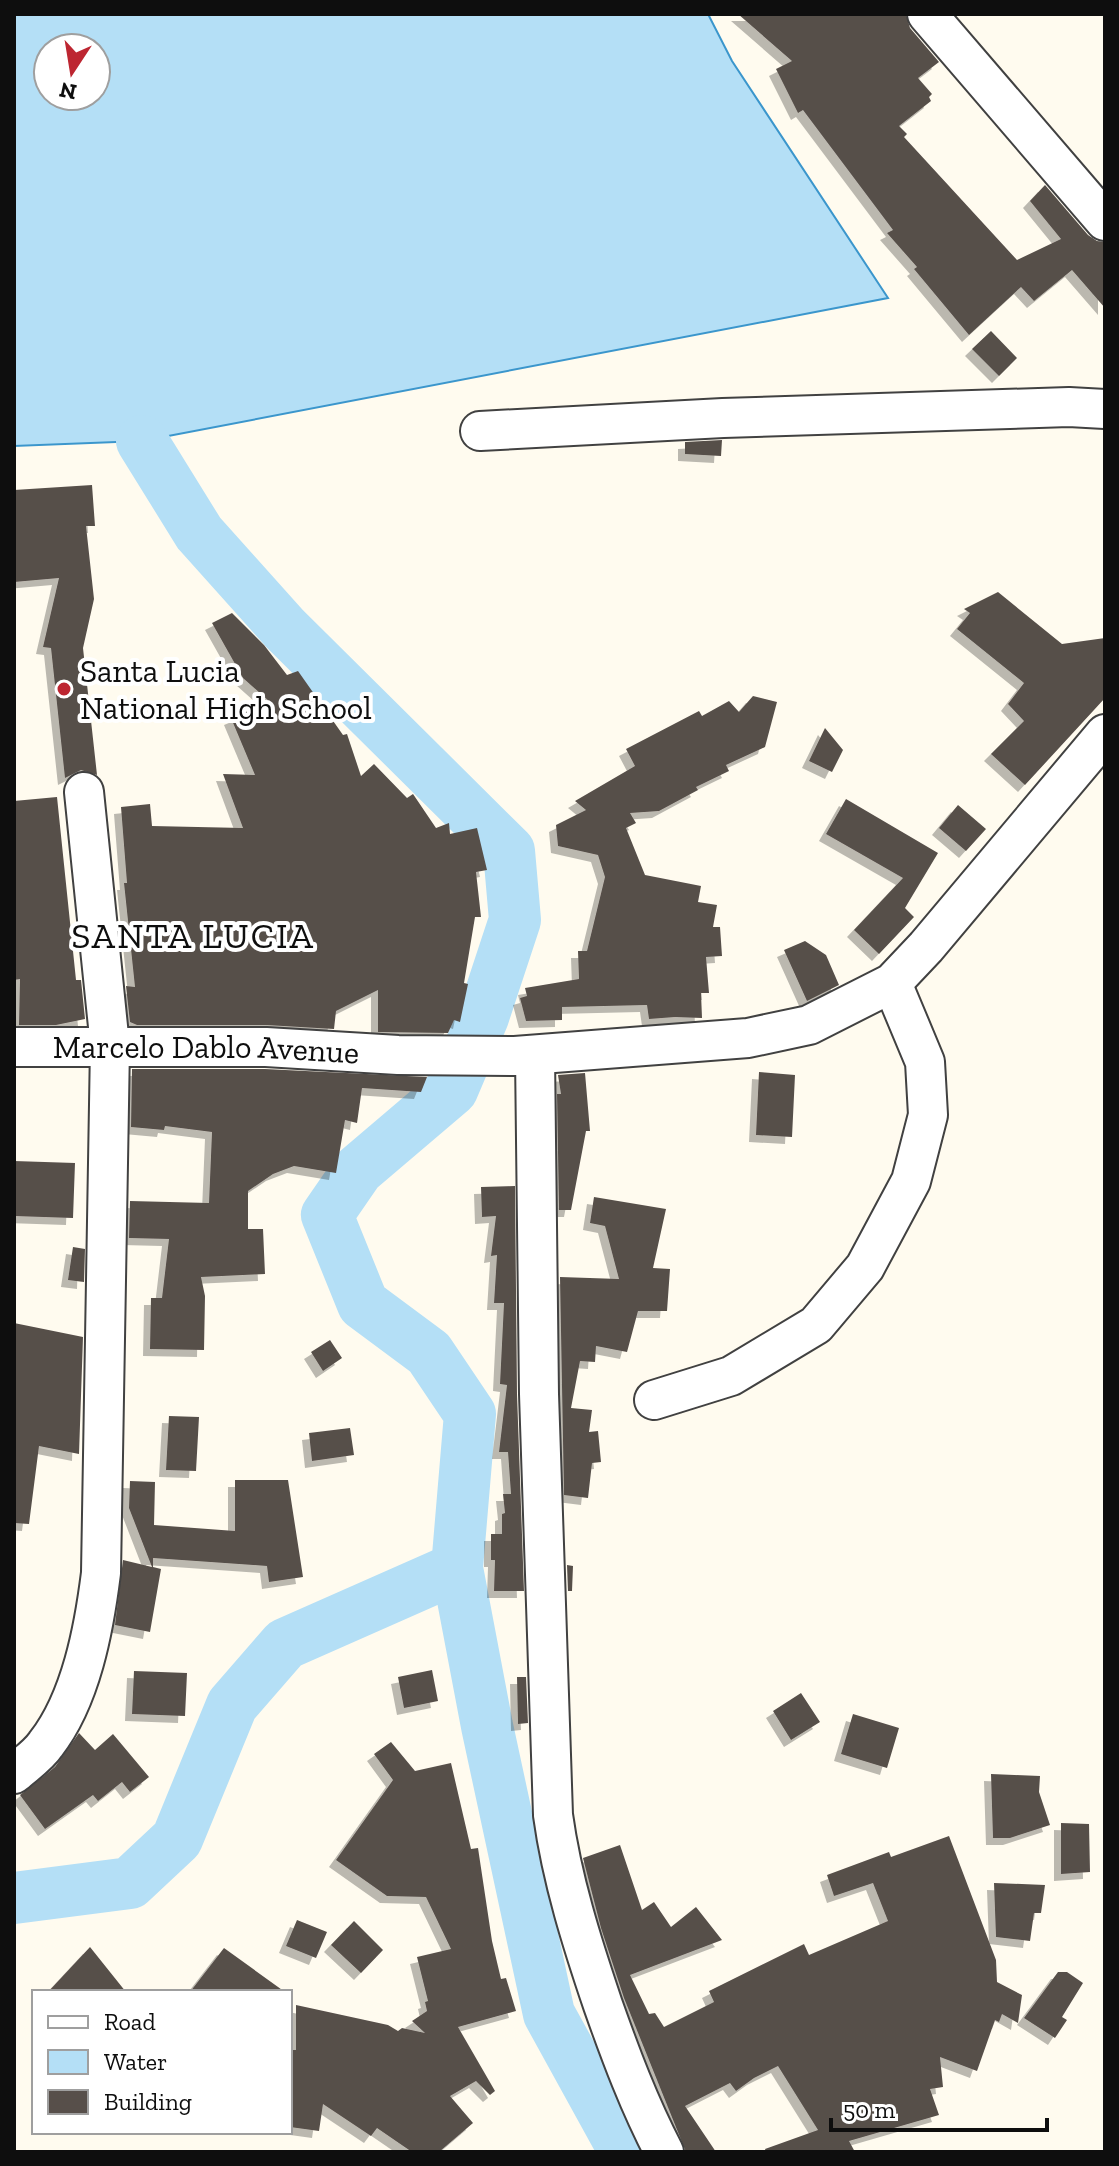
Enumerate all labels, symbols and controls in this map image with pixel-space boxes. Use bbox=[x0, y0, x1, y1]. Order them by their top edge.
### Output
north arrow bbox=[32, 32, 112, 112]
text: N bbox=[57, 76, 79, 106]
place label: Santa Lucia National High School bbox=[80, 652, 372, 727]
marker: Santa Lucia National High School bbox=[55, 680, 73, 698]
district label: SANTA LUCIA bbox=[71, 914, 315, 957]
street label: Marcelo Dablo Avenue bbox=[53, 1028, 360, 1072]
legend bbox=[32, 1990, 292, 2134]
text: Road bbox=[104, 2007, 156, 2036]
text: Water bbox=[104, 2047, 167, 2076]
scale bar bbox=[831, 2082, 1047, 2132]
text: Building bbox=[104, 2087, 192, 2116]
text: 50 m bbox=[843, 2095, 896, 2124]

